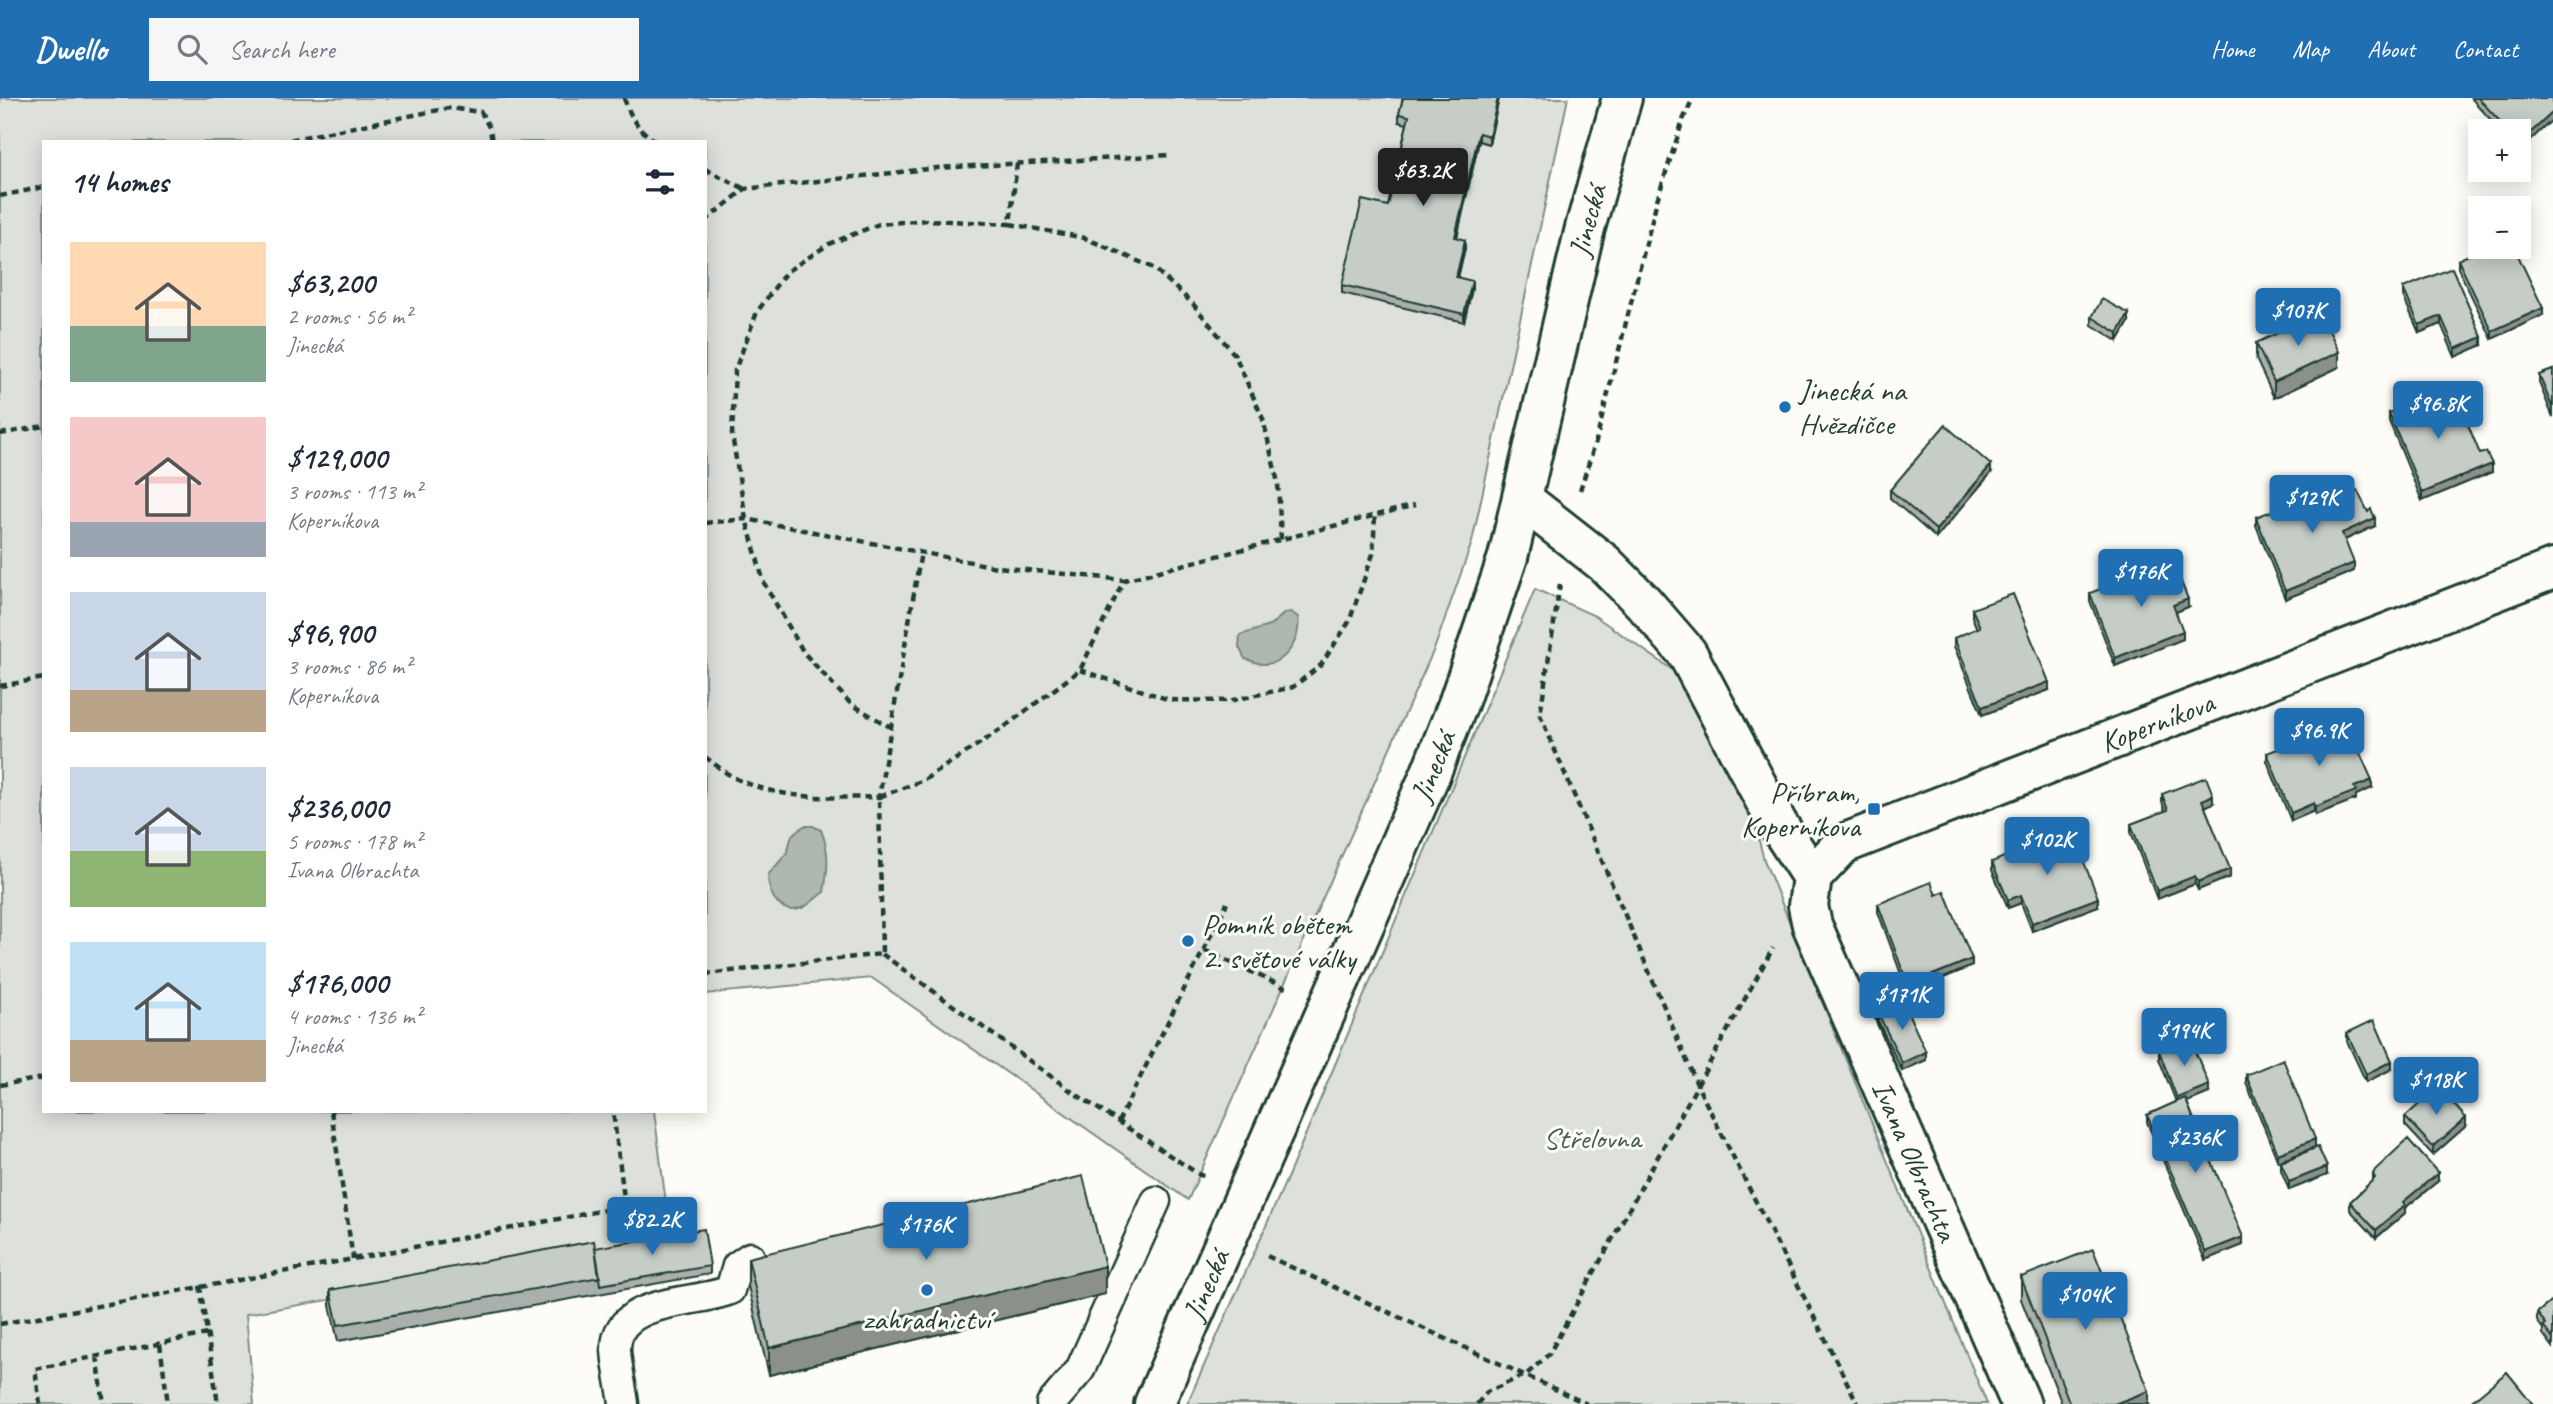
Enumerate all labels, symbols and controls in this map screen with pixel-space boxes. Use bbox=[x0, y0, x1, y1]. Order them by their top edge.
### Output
search box bbox=[149, 18, 639, 81]
text: Dwello bbox=[35, 28, 107, 70]
icon: search bbox=[173, 30, 211, 68]
text: Search here bbox=[229, 33, 335, 66]
text: Home bbox=[2211, 34, 2254, 64]
text: Map bbox=[2292, 34, 2329, 64]
text: About bbox=[2367, 34, 2415, 64]
text: Contact bbox=[2453, 34, 2518, 64]
map controls bbox=[2468, 119, 2531, 259]
button: + bbox=[2468, 119, 2531, 182]
pin: $63.2K bbox=[1366, 148, 1480, 208]
text: $63.2K bbox=[1394, 156, 1452, 185]
text: 14 homes bbox=[70, 163, 168, 201]
icon: filters bbox=[641, 163, 679, 201]
street label: Jinecká bbox=[1559, 178, 1616, 262]
button: − bbox=[2468, 196, 2531, 259]
text: $63,200 bbox=[287, 264, 375, 302]
icon: home bbox=[126, 270, 210, 354]
pin: $107K bbox=[2249, 288, 2347, 348]
text: $107K bbox=[2272, 296, 2325, 325]
text: 2 rooms · 56 m² bbox=[287, 302, 411, 331]
text: Jinecká bbox=[287, 331, 343, 360]
place label: Jinecká na Hvězdičce bbox=[1797, 371, 1908, 443]
pin: $96.8K bbox=[2381, 382, 2495, 441]
text: $96.8K bbox=[2409, 389, 2467, 418]
marker: Jinecká na Hvězdičce bbox=[1777, 399, 1793, 415]
text: $129,000 bbox=[287, 439, 387, 477]
icon: home bbox=[126, 445, 210, 529]
pin: $129K bbox=[2263, 476, 2361, 535]
text: 3 rooms · 113 m² bbox=[287, 477, 422, 506]
text: $129K bbox=[2286, 483, 2338, 512]
text: Koperníkova bbox=[287, 506, 378, 535]
pin: $176K bbox=[2092, 550, 2190, 609]
text: $176K bbox=[2114, 557, 2168, 586]
text: $96,900 bbox=[287, 614, 374, 652]
icon: home bbox=[126, 620, 210, 704]
text: 3 rooms · 86 m² bbox=[287, 652, 411, 681]
text: Koperníkova bbox=[287, 681, 378, 710]
street label: Koperníkova bbox=[2095, 682, 2221, 762]
pin: $96.9K bbox=[2262, 708, 2376, 768]
text: $96.9K bbox=[2290, 716, 2348, 745]
street label: Jinecká bbox=[1401, 723, 1465, 810]
place label: Příbram, Koperníkova bbox=[1741, 773, 1862, 845]
text: $236,000 bbox=[287, 789, 388, 827]
icon: home bbox=[126, 795, 210, 879]
marker: Příbram, Koperníkova bbox=[1866, 801, 1882, 817]
pin: $102K bbox=[1998, 818, 2096, 877]
text: $102K bbox=[2020, 825, 2074, 854]
text: 5 rooms · 178 m² bbox=[287, 827, 422, 856]
text: Ivana Olbrachta bbox=[287, 856, 418, 885]
place label: Pomník obětem 2. světové války bbox=[1202, 905, 1358, 977]
marker: Pomník obětem 2. světové války bbox=[1180, 933, 1196, 949]
text: $176,000 bbox=[287, 964, 388, 1002]
icon: home bbox=[126, 970, 210, 1054]
pin: $171K bbox=[1853, 972, 1951, 1032]
text: $171K bbox=[1876, 980, 1929, 1009]
text: 4 rooms · 136 m² bbox=[287, 1002, 422, 1031]
pin: $194K bbox=[2135, 1009, 2233, 1068]
text: $194K bbox=[2158, 1016, 2210, 1045]
text: Jinecká bbox=[287, 1031, 343, 1060]
pin: $118K bbox=[2387, 1058, 2485, 1117]
text: $118K bbox=[2409, 1065, 2463, 1094]
street label: Ivana Olbrachta bbox=[1863, 1075, 1967, 1249]
pin: $236K bbox=[2146, 1116, 2244, 1175]
park label: Střelovna bbox=[1543, 1119, 1643, 1157]
text: $236K bbox=[2168, 1123, 2222, 1152]
pin: $82.2K bbox=[595, 1198, 709, 1257]
pin: $176K bbox=[877, 1202, 975, 1262]
text: $82.2K bbox=[623, 1205, 681, 1234]
text: $176K bbox=[899, 1210, 953, 1239]
street label: Jinecká bbox=[1173, 1241, 1239, 1328]
pin: $104K bbox=[2036, 1272, 2134, 1332]
text: $104K bbox=[2058, 1280, 2112, 1309]
marker: zahradnictví bbox=[919, 1282, 935, 1298]
place label: zahradnictví bbox=[864, 1300, 997, 1338]

